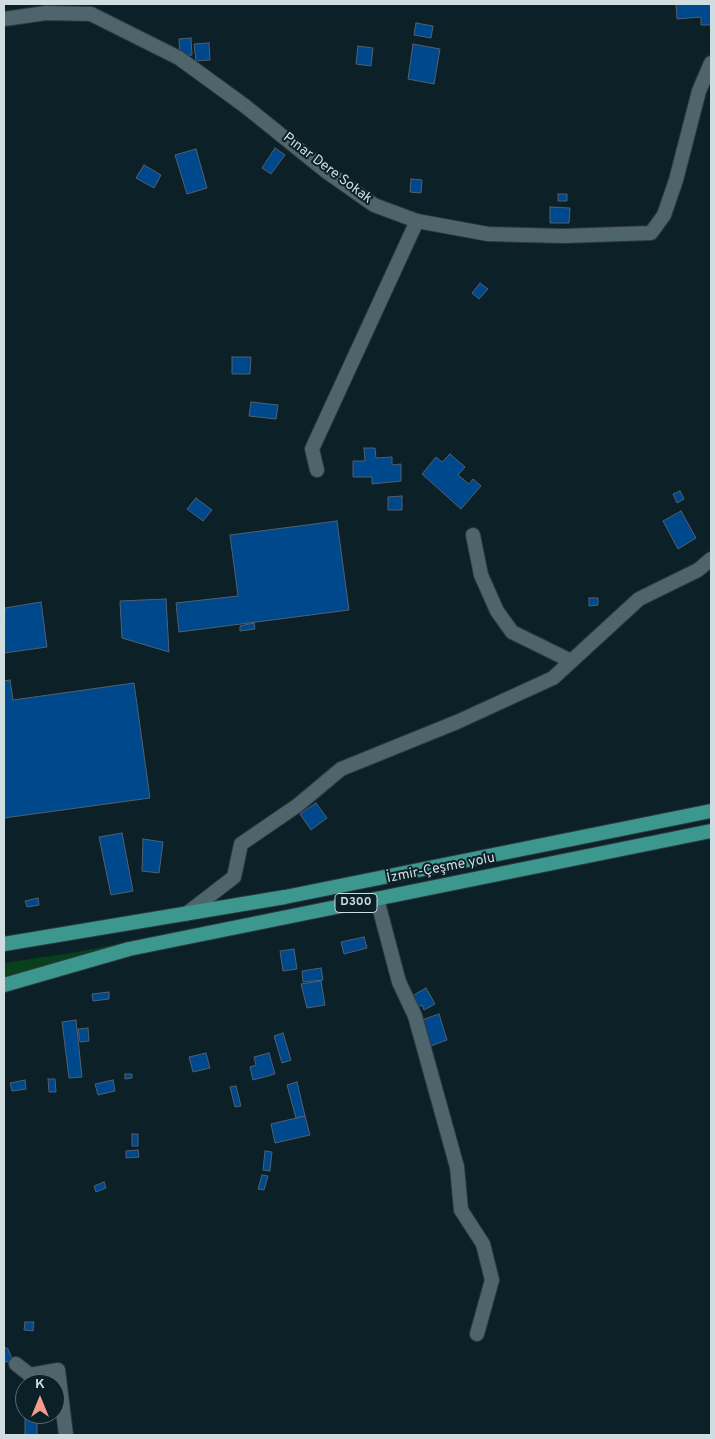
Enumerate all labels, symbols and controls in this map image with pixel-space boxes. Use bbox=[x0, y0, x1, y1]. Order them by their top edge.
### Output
street label: Pınar Dere Sokak bbox=[279, 130, 375, 208]
street label: İzmir-Çeşme yolu bbox=[385, 850, 497, 888]
road number: D300 bbox=[335, 894, 377, 912]
north arrow bbox=[15, 1374, 65, 1424]
text: K bbox=[35, 1376, 45, 1393]

